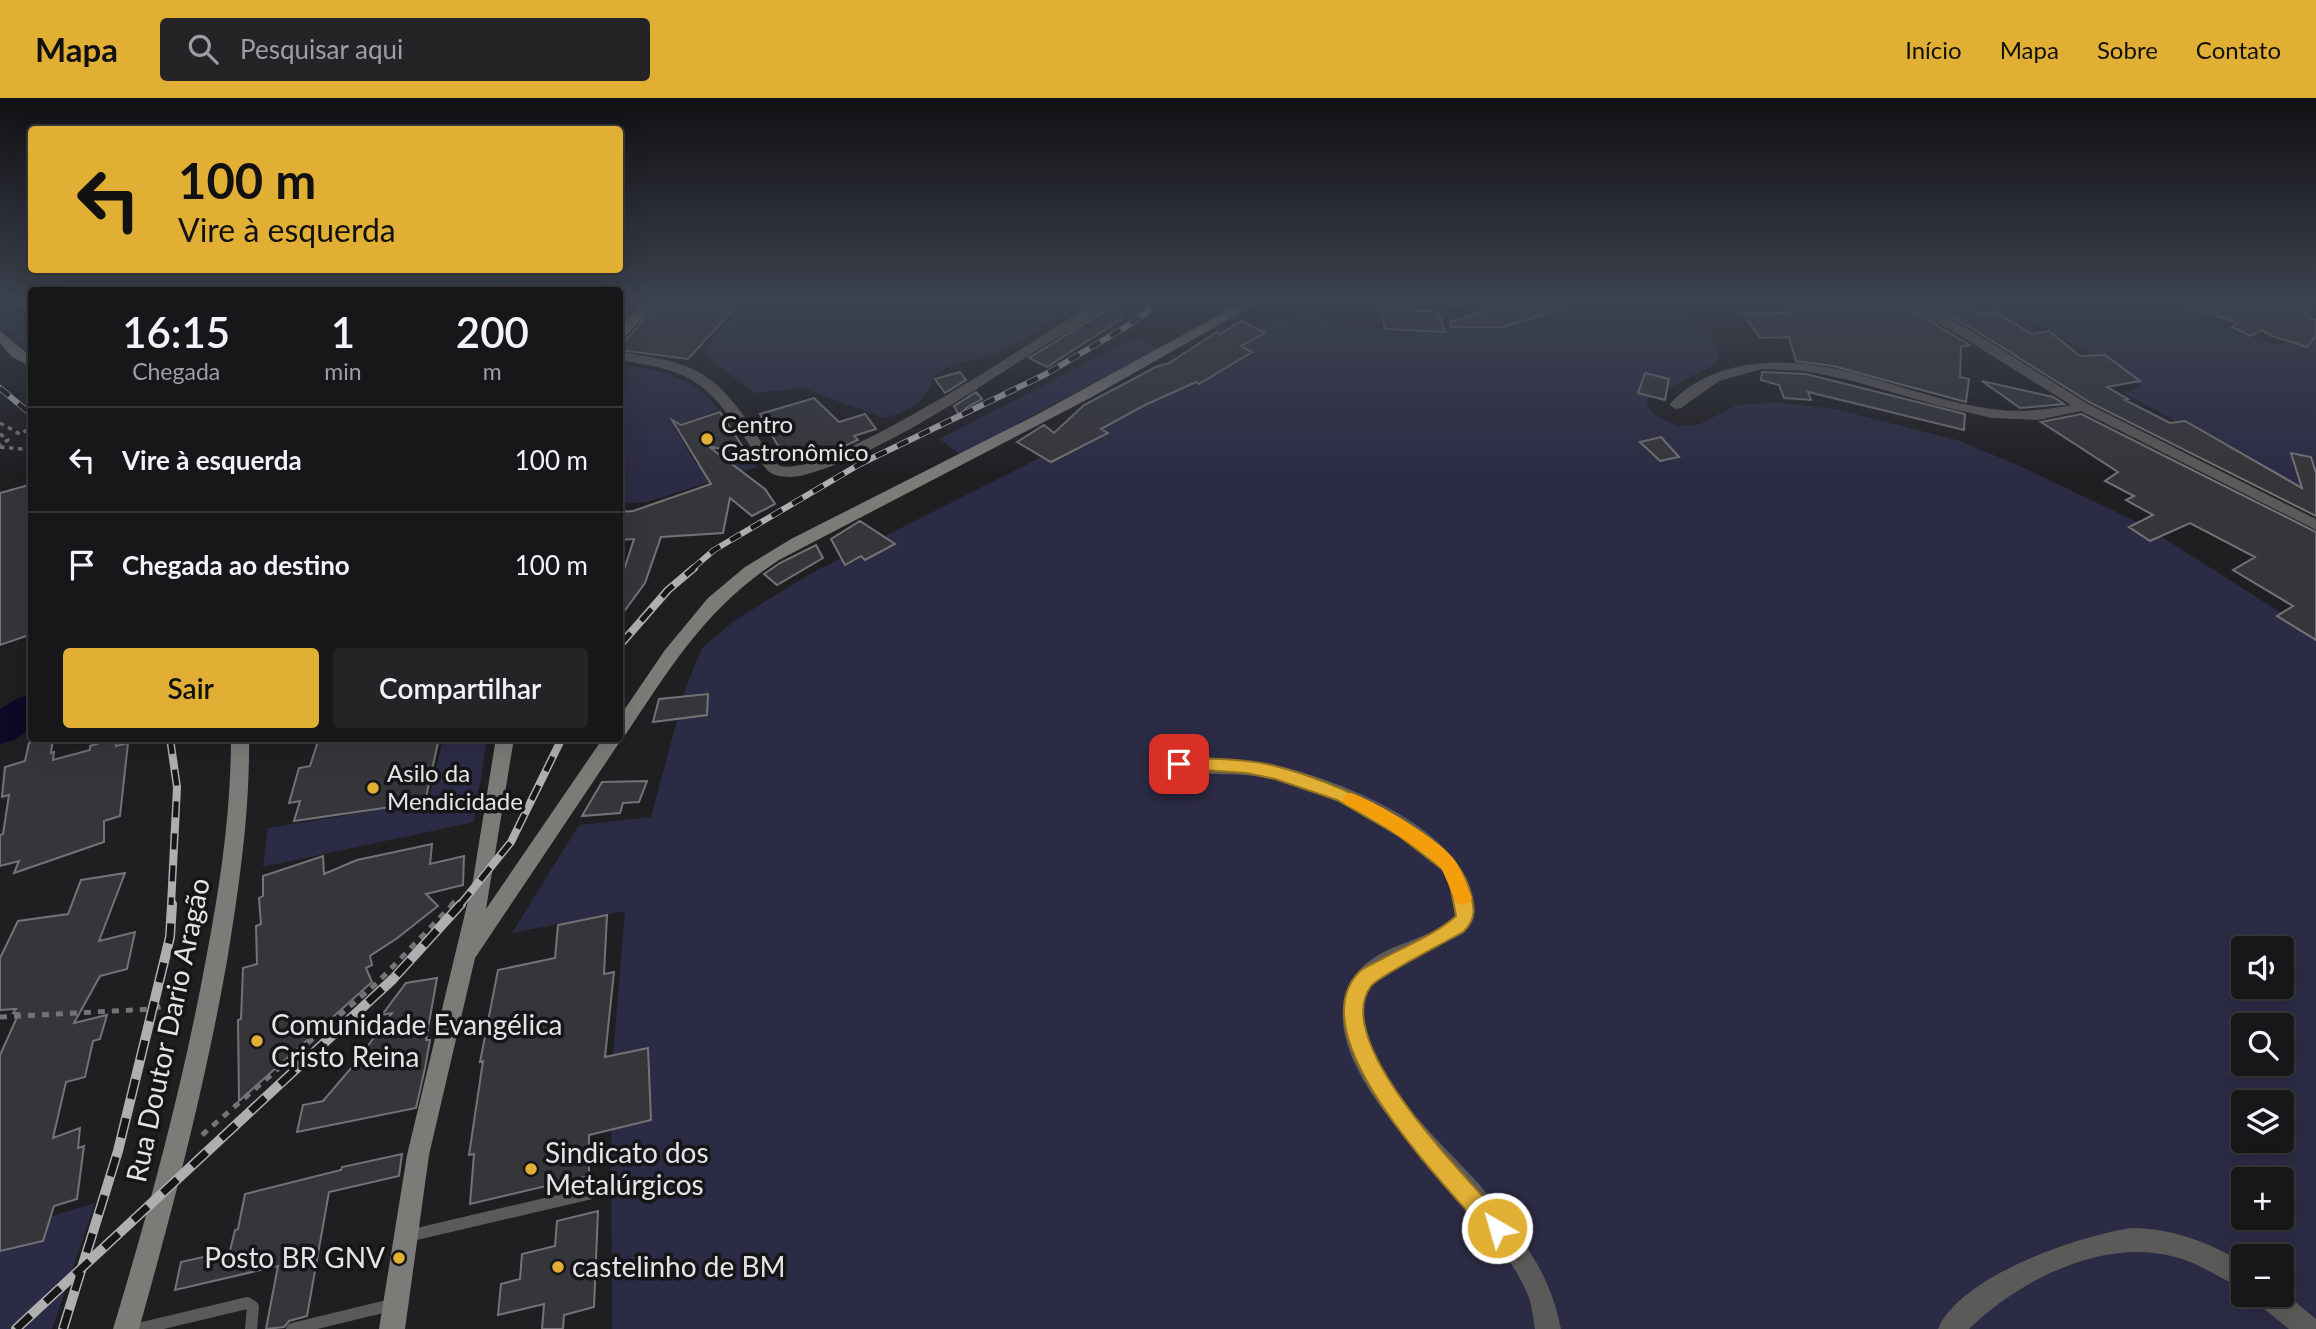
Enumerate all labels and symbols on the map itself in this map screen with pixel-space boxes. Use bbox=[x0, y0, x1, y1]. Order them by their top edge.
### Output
place label: Centro Gastronômico bbox=[721, 409, 869, 466]
marker: Centro Gastronômico bbox=[699, 431, 715, 447]
pin bbox=[1149, 734, 1209, 794]
place label: Asilo da Mendicidade bbox=[387, 758, 523, 815]
marker: Asilo da Mendicidade bbox=[365, 780, 381, 796]
street label: Rua Doutor Dario Aragão bbox=[118, 875, 216, 1185]
place label: Comunidade Evangélica Cristo Reina bbox=[271, 1007, 562, 1073]
marker: Comunidade Evangélica Cristo Reina bbox=[249, 1033, 265, 1049]
place label: Sindicato dos Metalúrgicos bbox=[545, 1135, 709, 1201]
marker: Sindicato dos Metalúrgicos bbox=[523, 1161, 539, 1177]
position arrow bbox=[1460, 1191, 1534, 1265]
place label: Posto BR GNV bbox=[204, 1240, 385, 1274]
place label: castelinho de BM bbox=[572, 1249, 786, 1283]
marker: Posto BR GNV bbox=[391, 1250, 407, 1266]
marker: castelinho de BM bbox=[550, 1259, 566, 1275]

